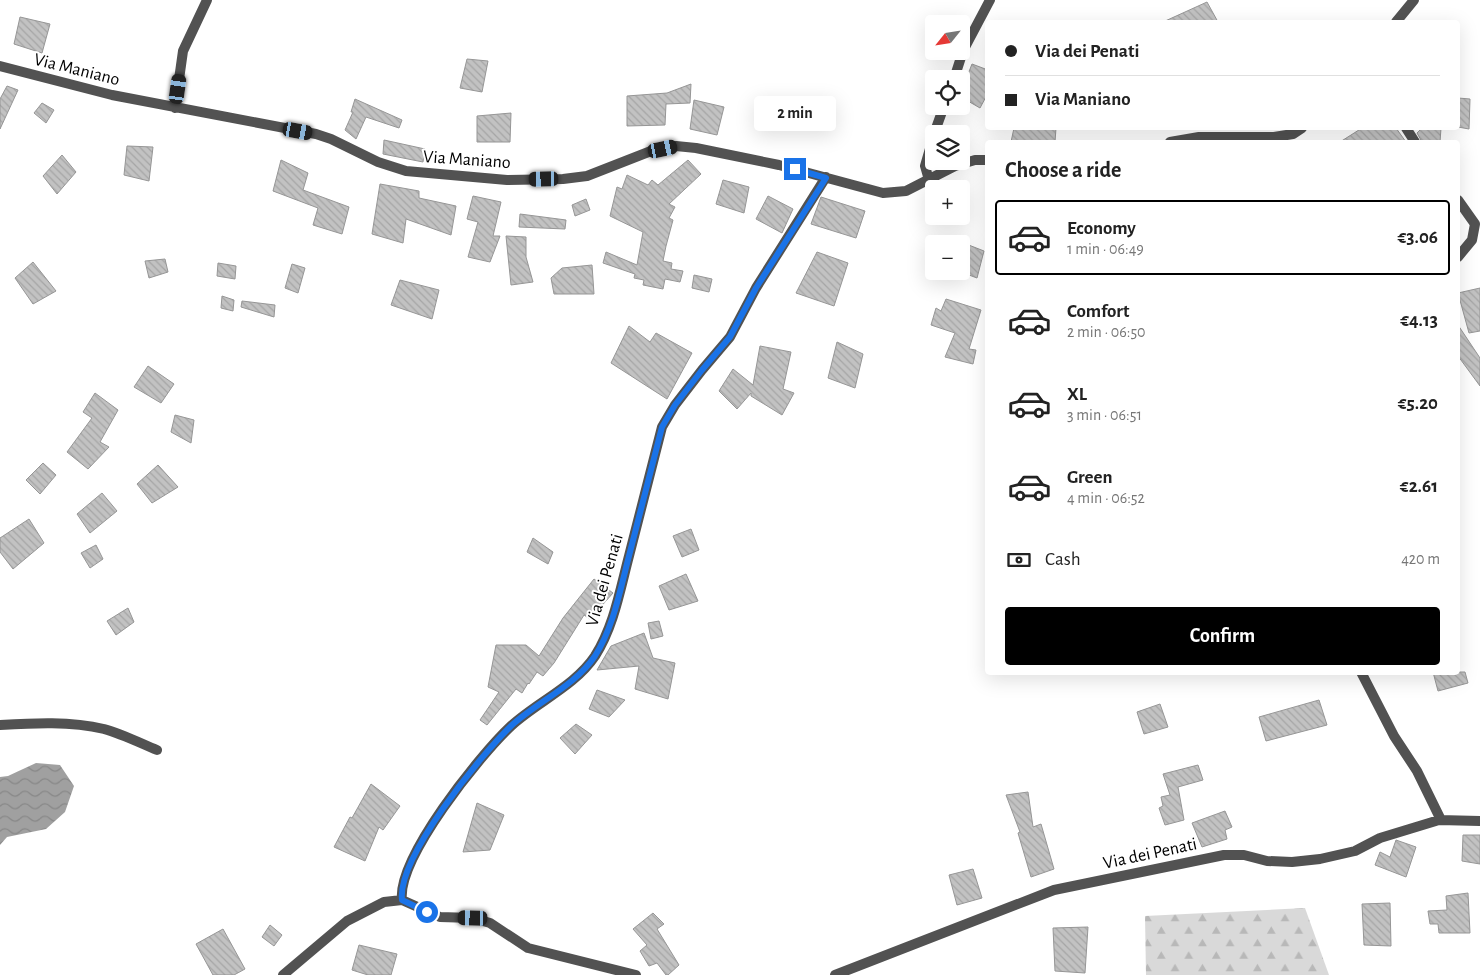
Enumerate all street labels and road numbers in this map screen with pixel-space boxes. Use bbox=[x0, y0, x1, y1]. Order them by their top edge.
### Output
street label: Via Maniano bbox=[32, 51, 122, 89]
street label: Via Maniano bbox=[422, 148, 512, 172]
street label: Via dei Penati bbox=[583, 532, 627, 629]
street label: Via dei Penati bbox=[1102, 835, 1199, 873]

